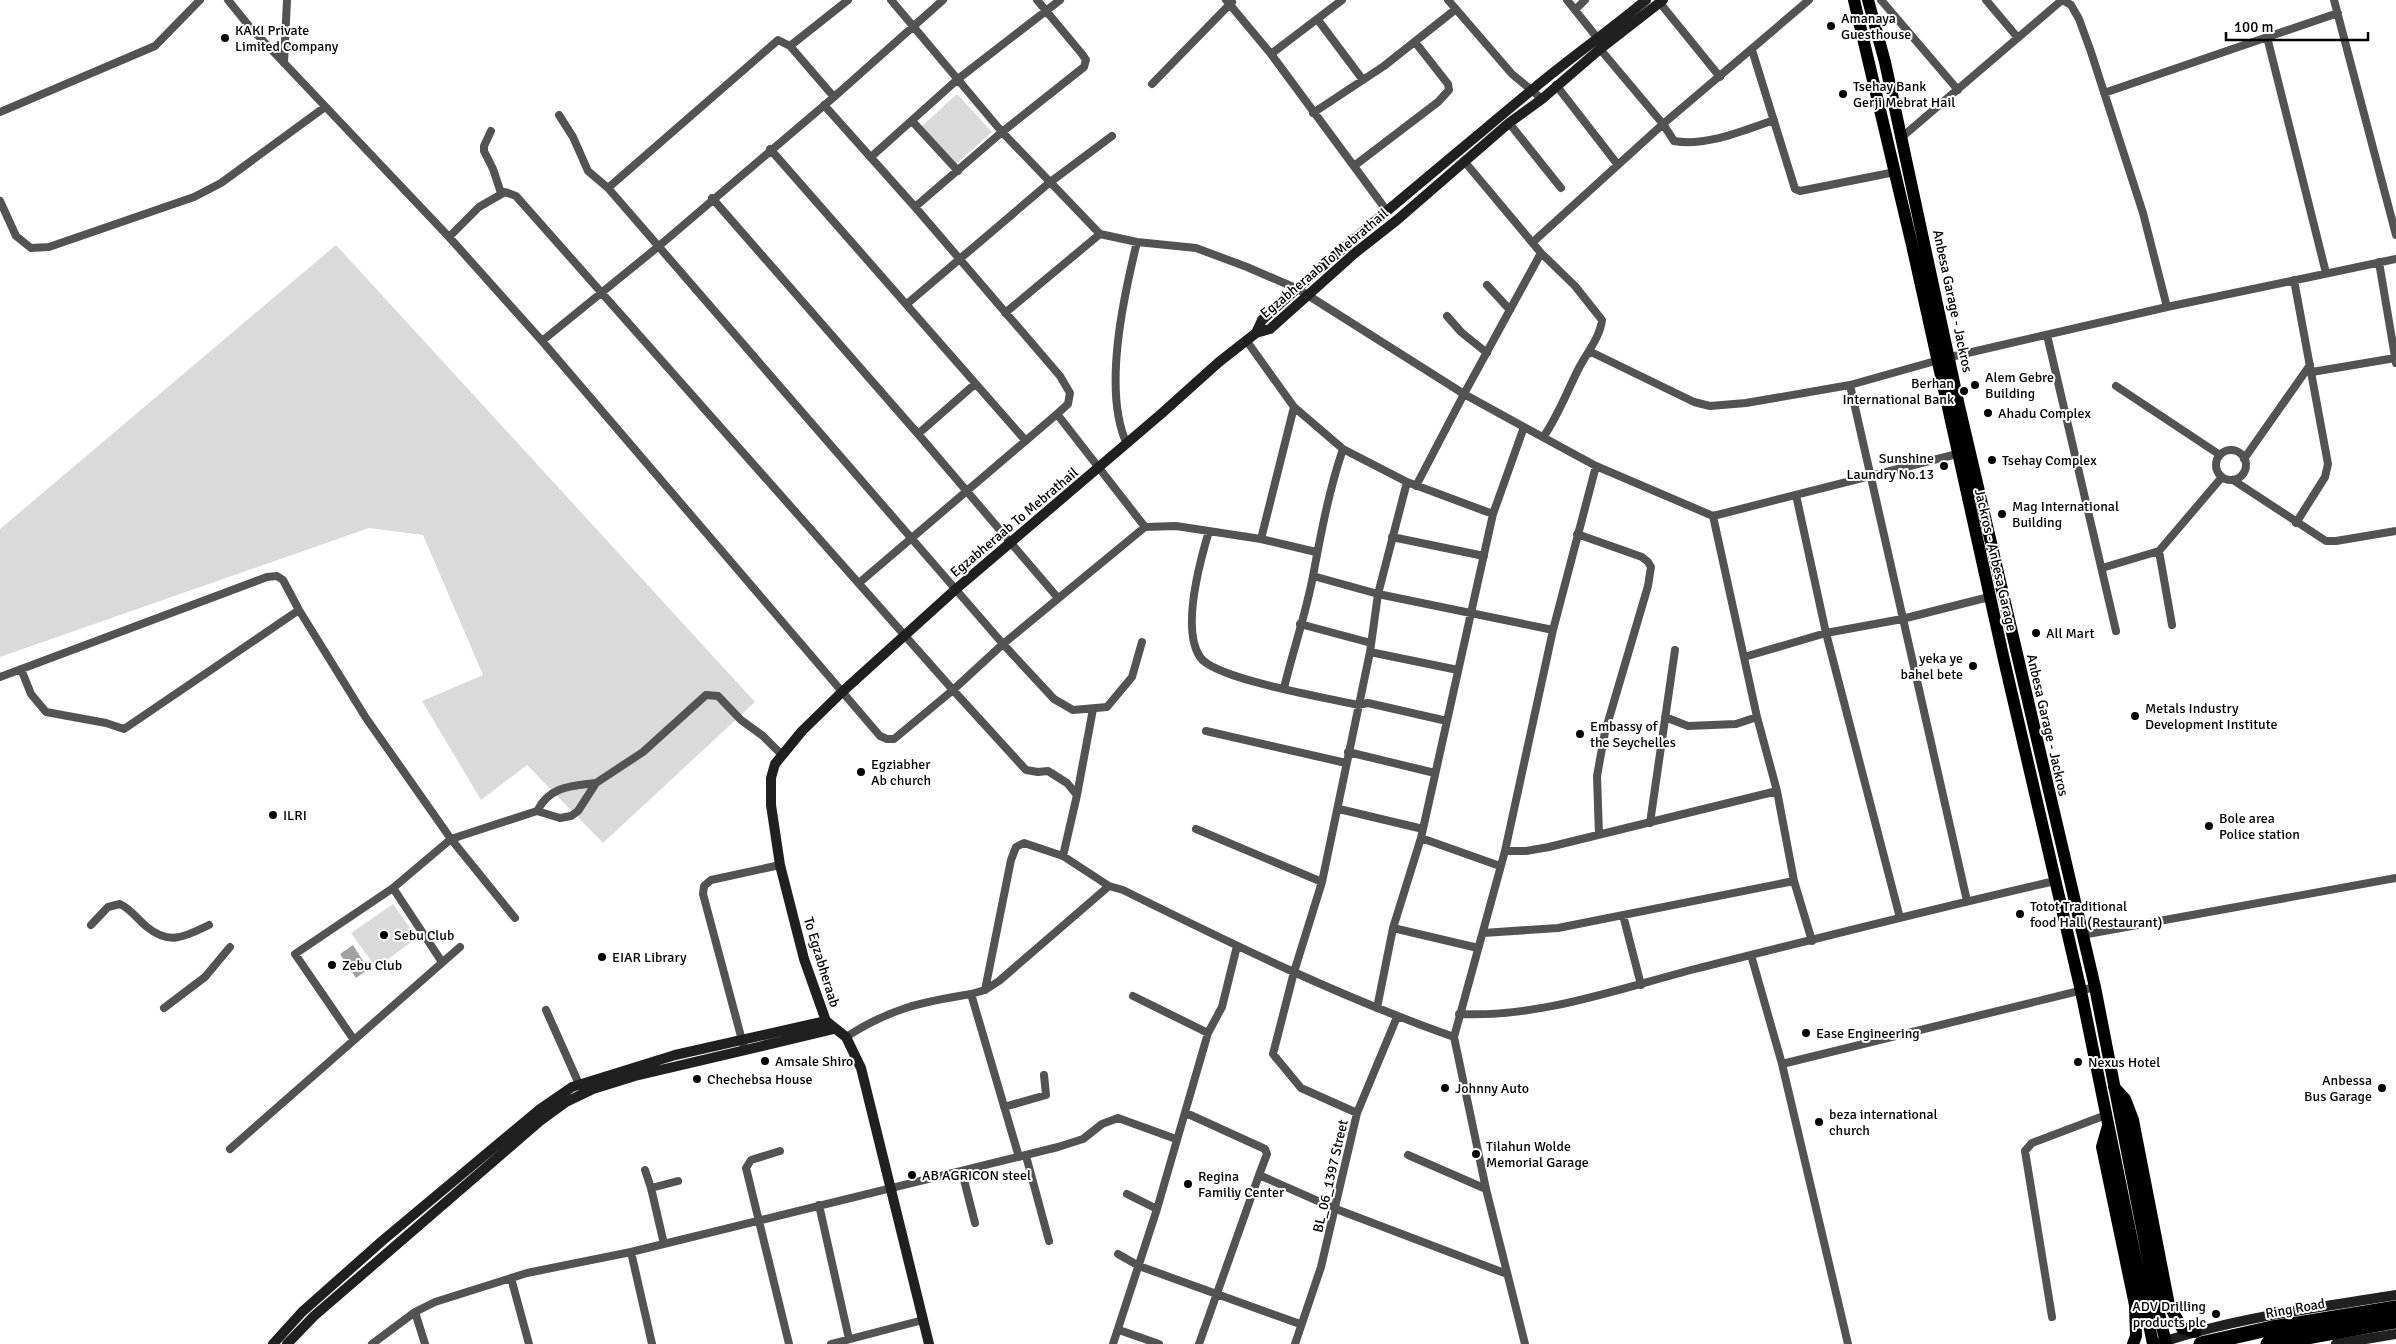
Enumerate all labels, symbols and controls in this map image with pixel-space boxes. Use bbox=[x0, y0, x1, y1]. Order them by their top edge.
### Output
place label: Amanaya Guesthouse bbox=[1841, 10, 1911, 43]
scale bar bbox=[2226, 10, 2368, 42]
text: 100 m bbox=[2234, 18, 2274, 36]
marker: Amanaya Guesthouse bbox=[1825, 20, 1837, 32]
place label: KAKI Private Limited Company bbox=[235, 22, 339, 55]
marker: KAKI Private Limited Company bbox=[219, 32, 231, 44]
place label: Tsehay Bank Gerji Mebrat Hail bbox=[1853, 78, 1955, 111]
marker: Tsehay Bank Gerji Mebrat Hail bbox=[1837, 88, 1849, 100]
street label: Egzabheraab To Mebrathail bbox=[1257, 205, 1392, 322]
street label: Anbesa Garage - Jackros bbox=[1929, 228, 1976, 374]
place label: Alem Gebre Building bbox=[1985, 369, 2054, 402]
place label: Berhan International Bank bbox=[1843, 375, 1954, 408]
marker: Alem Gebre Building bbox=[1969, 379, 1981, 391]
marker: Berhan International Bank bbox=[1958, 385, 1970, 397]
place label: Ahadu Complex bbox=[1998, 405, 2092, 422]
marker: Ahadu Complex bbox=[1982, 407, 1994, 419]
place label: Sunshine Laundry No.13 bbox=[1846, 450, 1934, 483]
place label: Tsehay Complex bbox=[2002, 452, 2097, 469]
marker: Tsehay Complex bbox=[1986, 454, 1998, 466]
marker: Sunshine Laundry No.13 bbox=[1938, 460, 1950, 472]
street label: Egzabheraab To Mebrathail bbox=[947, 464, 1082, 581]
street label: Jackros - Anbesa Garage bbox=[1971, 487, 2020, 633]
place label: Mag International Building bbox=[2012, 498, 2119, 531]
marker: Mag International Building bbox=[1996, 508, 2008, 520]
place label: All Mart bbox=[2046, 625, 2094, 642]
marker: All Mart bbox=[2030, 627, 2042, 639]
place label: yeka ye bahel bete bbox=[1901, 650, 1963, 683]
street label: Anbesa Garage - Jackros bbox=[2023, 652, 2072, 798]
marker: yeka ye bahel bete bbox=[1967, 660, 1979, 672]
place label: Metals Industry Development Institute bbox=[2145, 700, 2278, 733]
marker: Metals Industry Development Institute bbox=[2129, 710, 2141, 722]
place label: Embassy of the Seychelles bbox=[1590, 718, 1676, 751]
marker: Embassy of the Seychelles bbox=[1574, 728, 1586, 740]
place label: Egziabher Ab church bbox=[871, 756, 931, 789]
marker: Egziabher Ab church bbox=[855, 766, 867, 778]
place label: ILRI bbox=[283, 807, 307, 824]
marker: ILRI bbox=[267, 809, 279, 821]
place label: Bole area Police station bbox=[2219, 810, 2300, 843]
marker: Bole area Police station bbox=[2203, 820, 2215, 832]
place label: Totot Traditional food Hall (Restaurant) bbox=[2030, 898, 2162, 931]
marker: Totot Traditional food Hall (Restaurant) bbox=[2014, 908, 2026, 920]
street label: To Egzabheraab bbox=[800, 915, 843, 1009]
place label: Sebu Club bbox=[394, 927, 454, 944]
marker: Sebu Club bbox=[378, 929, 390, 941]
place label: EIAR Library bbox=[612, 949, 687, 966]
marker: EIAR Library bbox=[596, 951, 608, 963]
place label: Zebu Club bbox=[342, 957, 402, 974]
marker: Zebu Club bbox=[326, 959, 338, 971]
place label: Ease Engineering bbox=[1816, 1025, 1920, 1042]
marker: Ease Engineering bbox=[1800, 1027, 1812, 1039]
place label: Amsale Shiro bbox=[775, 1053, 853, 1070]
place label: Nexus Hotel bbox=[2088, 1054, 2160, 1071]
marker: Amsale Shiro bbox=[759, 1055, 771, 1067]
marker: Nexus Hotel bbox=[2072, 1056, 2084, 1068]
place label: Chechebsa House bbox=[707, 1071, 813, 1088]
place label: Anbessa Bus Garage bbox=[2304, 1072, 2372, 1105]
marker: Chechebsa House bbox=[691, 1073, 703, 1085]
place label: Johnny Auto bbox=[1455, 1080, 1529, 1097]
marker: Johnny Auto bbox=[1439, 1082, 1451, 1094]
marker: Anbessa Bus Garage bbox=[2376, 1082, 2388, 1094]
place label: beza international church bbox=[1829, 1106, 1938, 1139]
marker: beza international church bbox=[1813, 1116, 1825, 1128]
street label: BL_06_1397 Street bbox=[1309, 1118, 1352, 1234]
place label: Tilahun Wolde Memorial Garage bbox=[1486, 1138, 1589, 1171]
marker: Tilahun Wolde Memorial Garage bbox=[1470, 1148, 1482, 1160]
place label: AB AGRICON steel bbox=[922, 1167, 1031, 1184]
place label: Regina Familiy Center bbox=[1198, 1168, 1285, 1201]
marker: AB AGRICON steel bbox=[906, 1169, 918, 1181]
marker: Regina Familiy Center bbox=[1182, 1178, 1194, 1190]
street label: Ring Road bbox=[2264, 1295, 2326, 1322]
place label: ADV Drilling products plc bbox=[2132, 1298, 2206, 1331]
marker: ADV Drilling products plc bbox=[2210, 1308, 2222, 1320]

